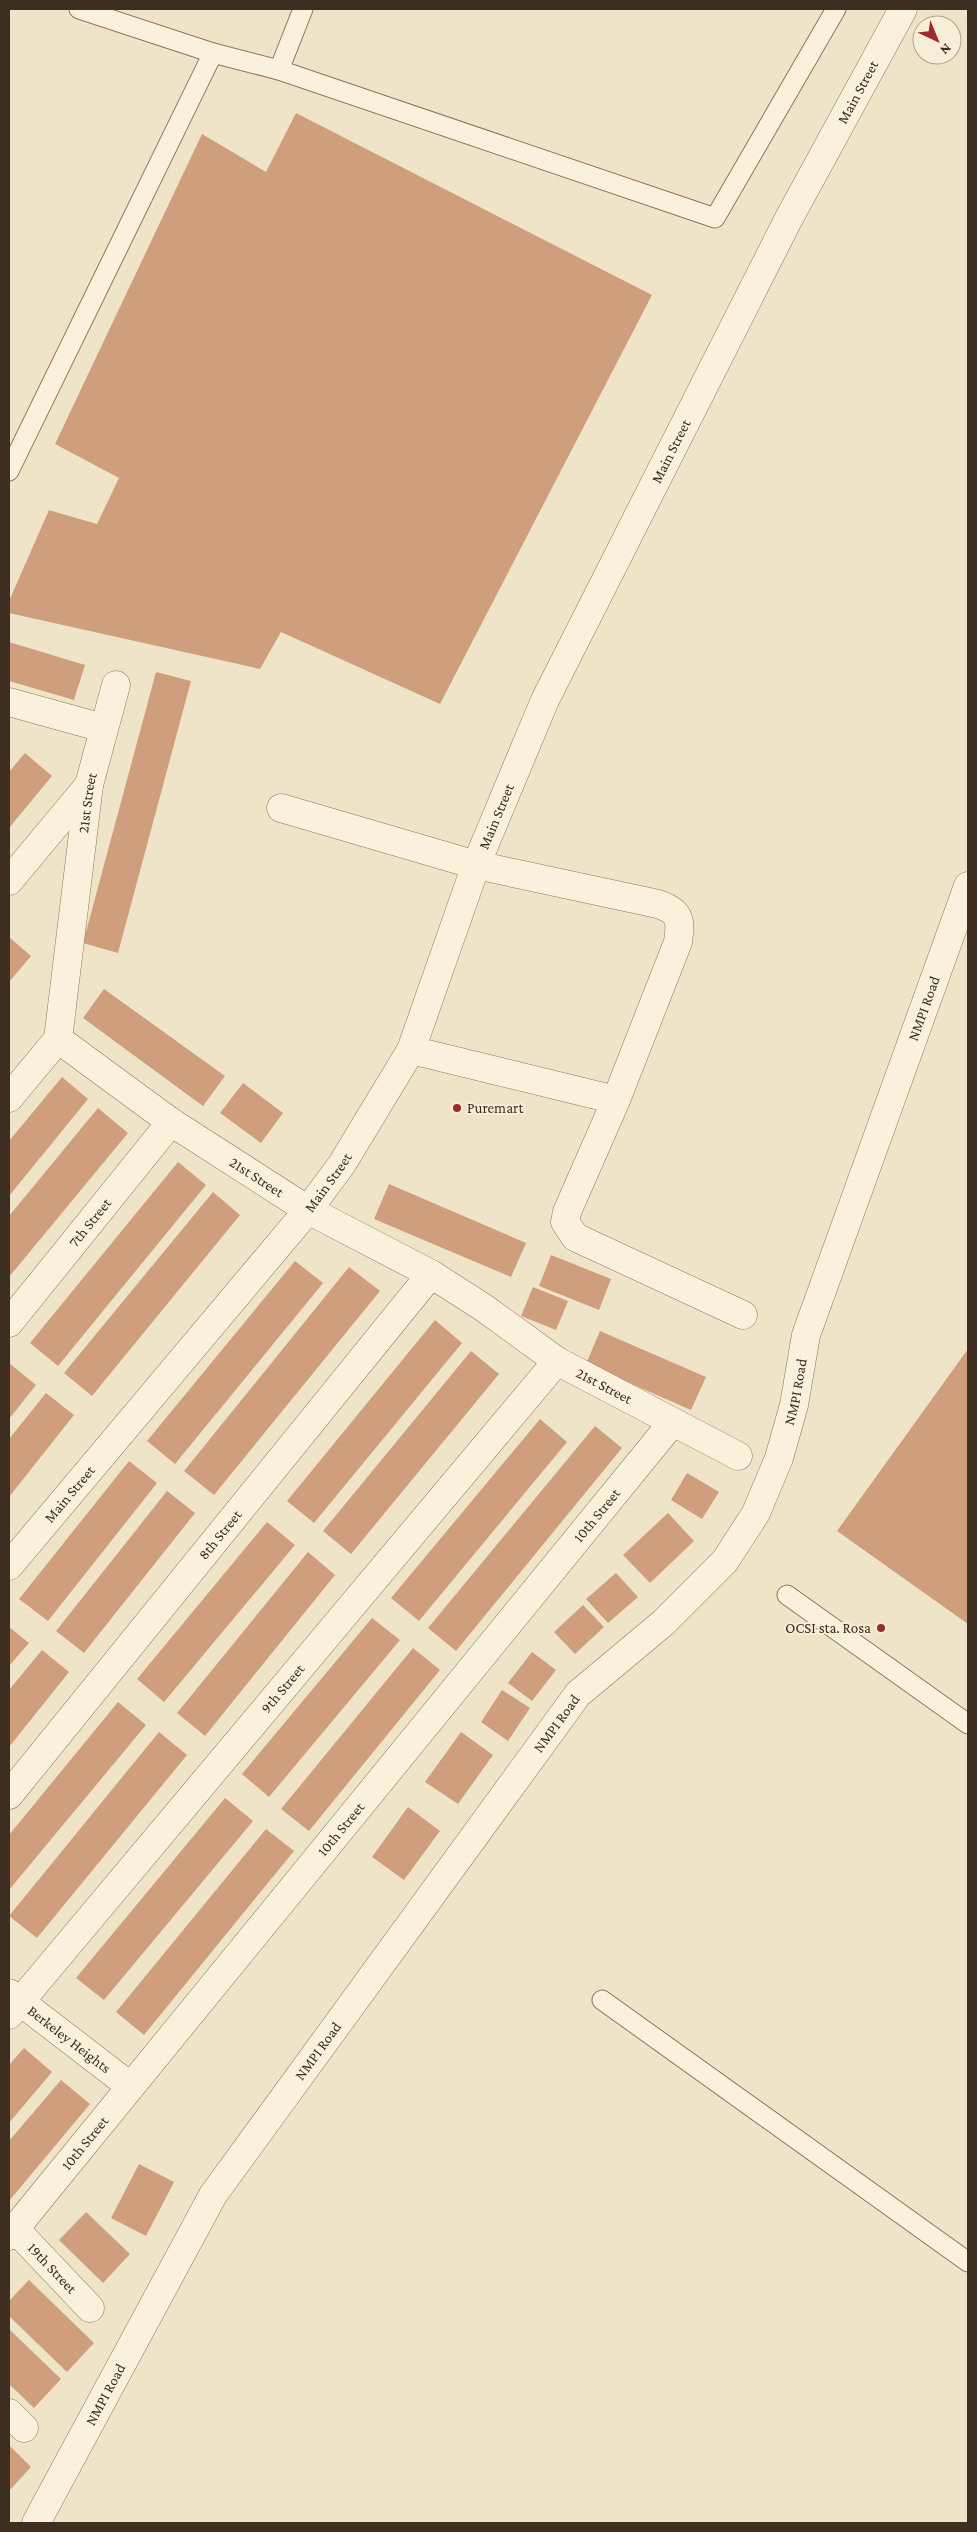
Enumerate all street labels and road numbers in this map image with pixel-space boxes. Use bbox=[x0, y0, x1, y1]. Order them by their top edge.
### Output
street label: Main Street bbox=[834, 57, 882, 126]
street label: Main Street bbox=[648, 416, 694, 486]
street label: 21st Street bbox=[75, 770, 100, 834]
street label: Main Street bbox=[476, 780, 517, 852]
street label: NMPI Road bbox=[905, 974, 943, 1043]
street label: Main Street bbox=[301, 1149, 355, 1215]
street label: 21st Street bbox=[227, 1154, 287, 1201]
street label: 7th Street bbox=[66, 1194, 115, 1250]
street label: NMPI Road bbox=[781, 1357, 810, 1427]
street label: 21st Street bbox=[573, 1364, 636, 1407]
street label: Main Street bbox=[41, 1462, 99, 1526]
street label: 10th Street bbox=[570, 1484, 624, 1545]
street label: 8th Street bbox=[195, 1506, 245, 1563]
street label: 9th Street bbox=[258, 1660, 308, 1716]
street label: NMPI Road bbox=[530, 1691, 583, 1756]
street label: 10th Street bbox=[314, 1798, 368, 1859]
street label: Berkeley Heights bbox=[25, 2002, 114, 2076]
street label: NMPI Road bbox=[292, 2019, 344, 2083]
street label: 10th Street bbox=[58, 2112, 112, 2173]
street label: 19th Street bbox=[24, 2240, 81, 2297]
street label: NMPI Road bbox=[82, 2361, 128, 2428]

